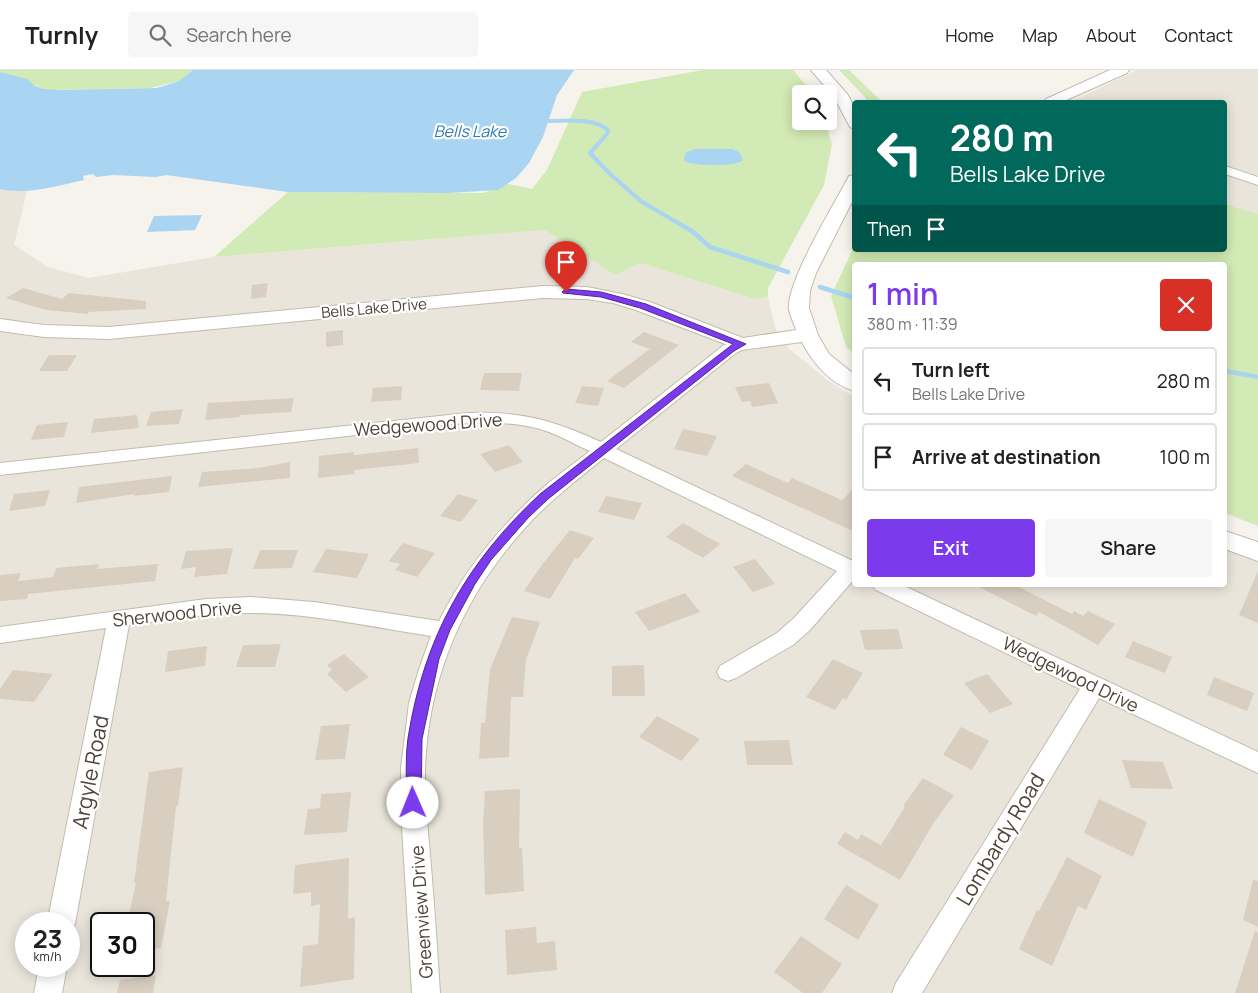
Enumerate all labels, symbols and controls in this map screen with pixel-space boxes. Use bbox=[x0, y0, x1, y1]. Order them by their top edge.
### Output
search box bbox=[128, 12, 478, 57]
text: Turnly bbox=[25, 18, 98, 51]
icon: search bbox=[146, 21, 174, 49]
text: Search here bbox=[186, 22, 292, 48]
text: Home bbox=[945, 23, 994, 47]
text: Map bbox=[1022, 23, 1058, 47]
text: About bbox=[1086, 23, 1136, 47]
text: Contact bbox=[1164, 23, 1233, 47]
map controls bbox=[792, 85, 837, 130]
button: search bbox=[792, 85, 837, 130]
text: 280 m bbox=[950, 114, 1054, 162]
water label: Bells Lake bbox=[434, 120, 508, 142]
icon: left bbox=[867, 120, 932, 185]
text: Bells Lake Drive bbox=[950, 159, 1105, 189]
icon: arrive bbox=[922, 215, 950, 243]
text: Then bbox=[867, 216, 912, 242]
pin bbox=[545, 241, 587, 292]
icon: arrive bbox=[552, 248, 580, 276]
text: 1 min bbox=[867, 273, 939, 314]
button: close bbox=[1160, 279, 1212, 331]
street label: Bells Lake Drive bbox=[320, 293, 428, 323]
text: 380 m · 11:39 bbox=[867, 313, 958, 335]
text: Turn left bbox=[912, 357, 990, 383]
icon: left bbox=[869, 367, 897, 395]
text: 280 m bbox=[1157, 368, 1210, 394]
text: Bells Lake Drive bbox=[912, 383, 1025, 405]
street label: Wedgewood Drive bbox=[353, 407, 503, 441]
icon: arrive bbox=[869, 443, 897, 471]
text: Arrive at destination bbox=[912, 444, 1101, 470]
text: 100 m bbox=[1159, 444, 1210, 470]
button: Exit bbox=[867, 519, 1035, 577]
button: Share bbox=[1045, 519, 1212, 577]
street label: Sherwood Drive bbox=[111, 594, 243, 632]
street label: Wedgewood Drive bbox=[999, 631, 1143, 717]
street label: Argyle Road bbox=[65, 713, 115, 831]
street label: Lombardy Road bbox=[949, 768, 1051, 910]
position arrow bbox=[386, 776, 438, 828]
street label: Greenview Drive bbox=[404, 845, 438, 979]
speed limit sign: 30 bbox=[90, 912, 155, 977]
text: 23 bbox=[33, 921, 62, 956]
text: km/h bbox=[34, 948, 61, 965]

